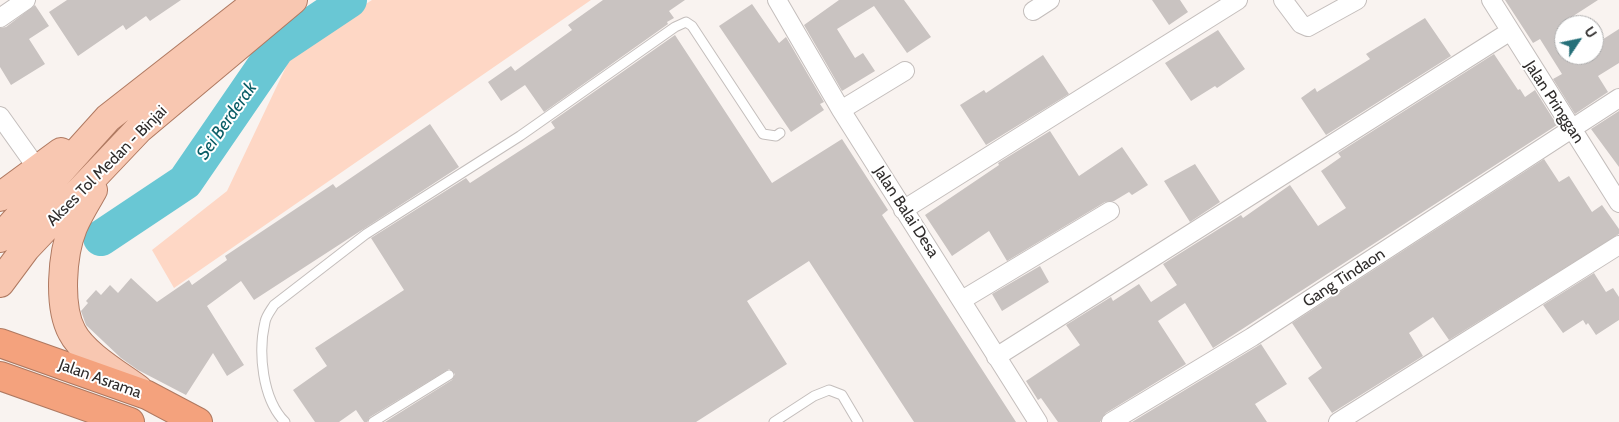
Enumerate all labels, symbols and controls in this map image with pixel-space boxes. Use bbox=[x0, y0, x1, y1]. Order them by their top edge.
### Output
north arrow bbox=[1554, 15, 1604, 65]
text: U bbox=[1580, 23, 1601, 41]
street label: Jalan Pringgan bbox=[1520, 57, 1588, 147]
water label: Sei Berderak bbox=[192, 78, 262, 164]
street label: Akses Tol Medan - Binjai bbox=[43, 102, 171, 230]
street label: Jalan Balai Desa bbox=[869, 163, 943, 261]
street label: Gang Tindaon bbox=[1299, 244, 1389, 312]
street label: Jalan Asrama bbox=[56, 355, 144, 403]

